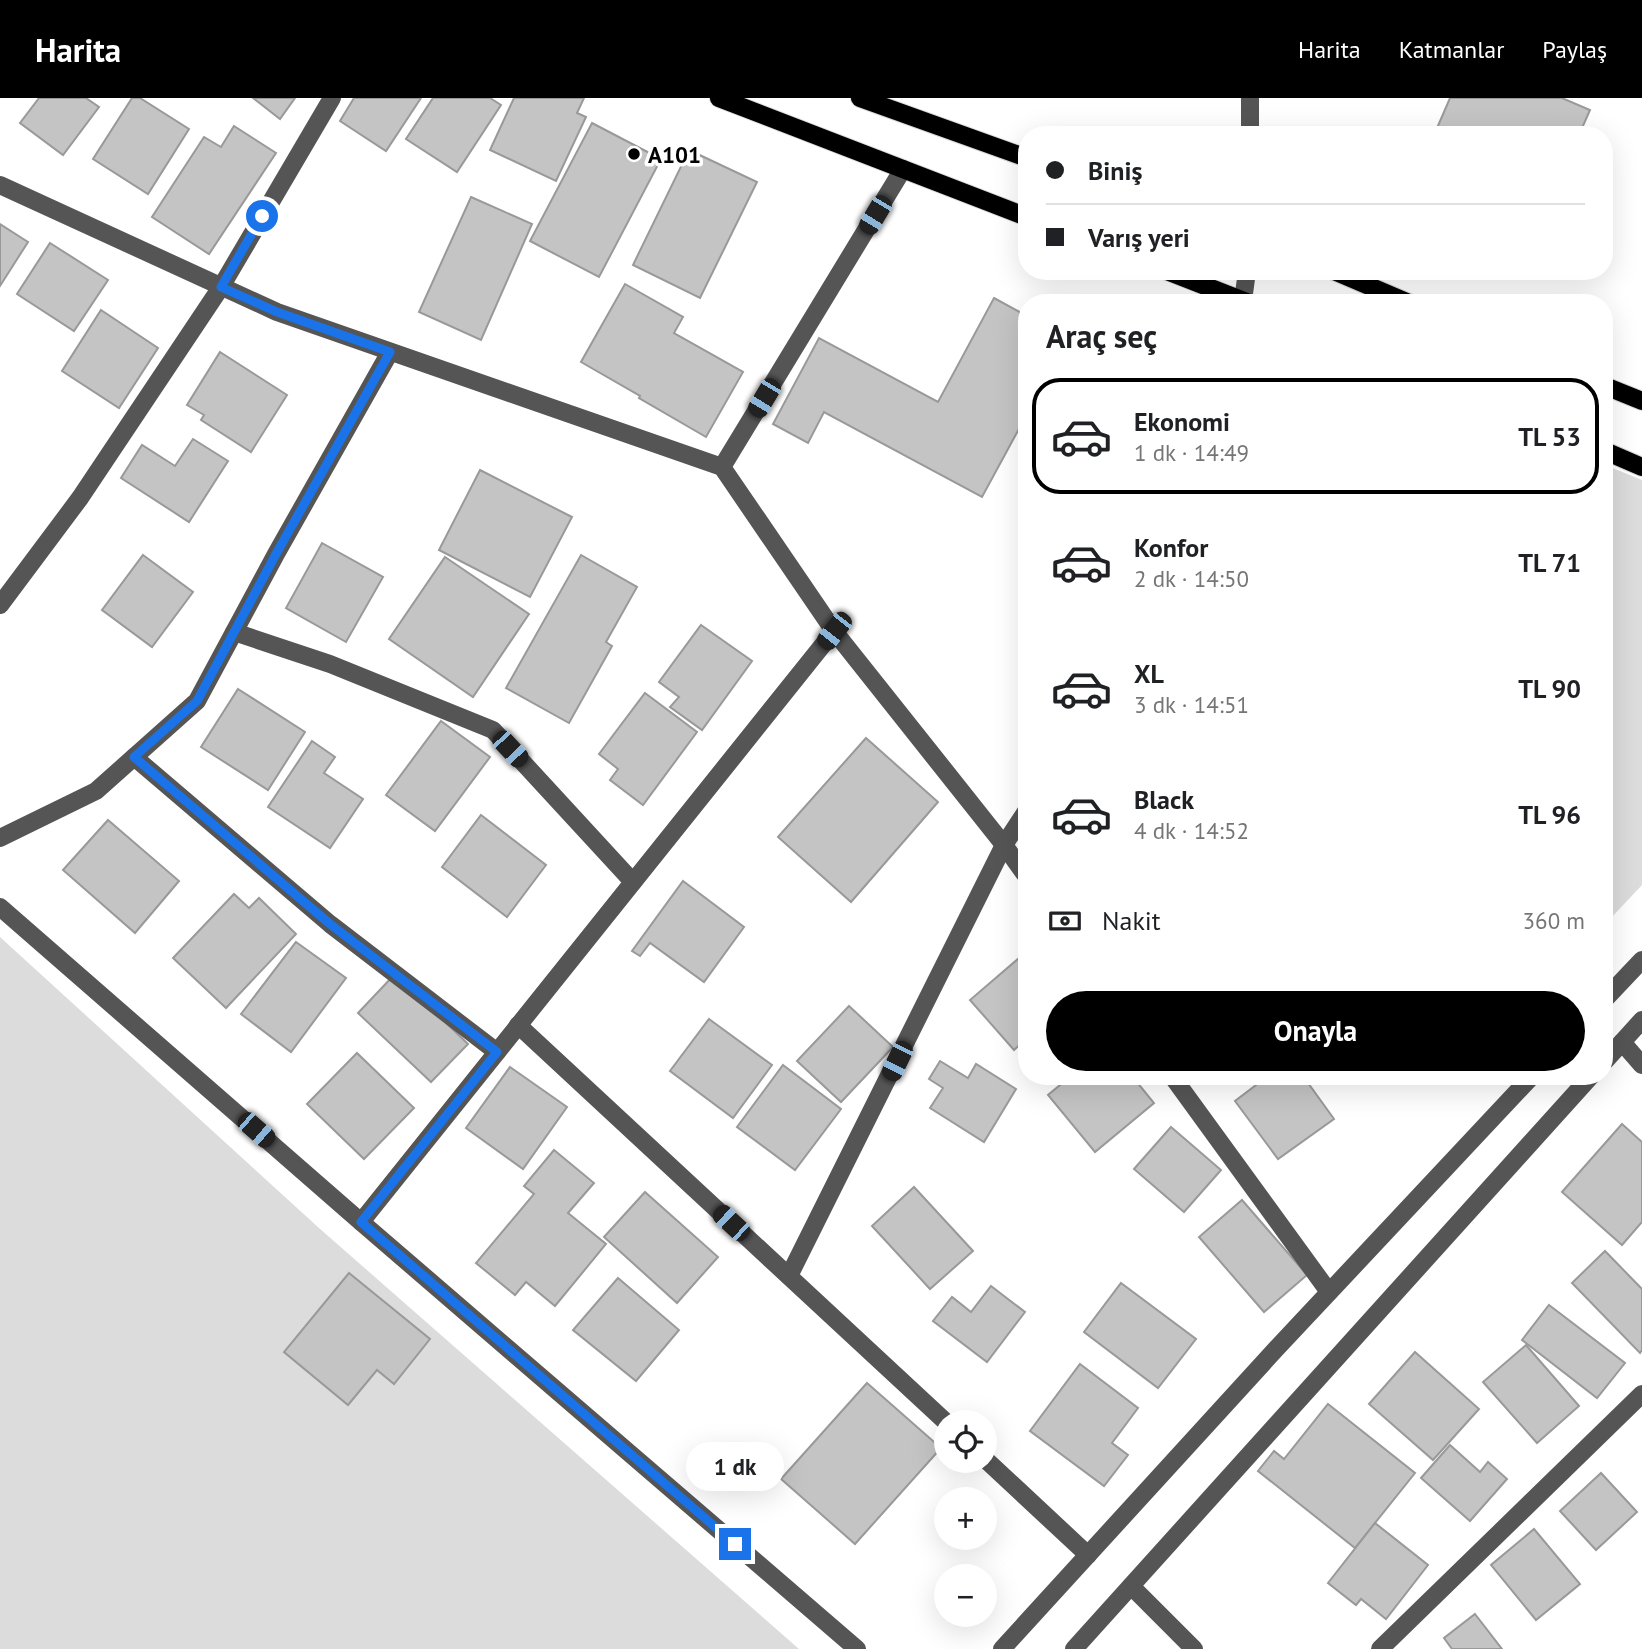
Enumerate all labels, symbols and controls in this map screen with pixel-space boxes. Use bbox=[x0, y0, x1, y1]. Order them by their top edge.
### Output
text: Harita bbox=[35, 28, 121, 71]
text: Harita bbox=[1298, 34, 1361, 65]
text: Katmanlar bbox=[1399, 34, 1504, 65]
text: Paylaş bbox=[1542, 34, 1607, 65]
place label: A101 bbox=[648, 140, 701, 169]
marker: A101 bbox=[626, 146, 642, 162]
text: Biniş bbox=[1088, 154, 1143, 187]
car bbox=[856, 192, 895, 238]
route start bbox=[246, 200, 278, 232]
text: Varış yeri bbox=[1088, 221, 1190, 254]
text: Araç seç bbox=[1046, 315, 1157, 357]
car bbox=[745, 375, 784, 421]
icon: car bbox=[1050, 405, 1113, 468]
text: Ekonomi bbox=[1134, 405, 1230, 438]
text: TL 53 bbox=[1518, 420, 1581, 453]
text: 1 dk · 14:49 bbox=[1134, 438, 1249, 467]
icon: car bbox=[1050, 531, 1113, 594]
text: Konfor bbox=[1134, 531, 1208, 564]
text: TL 71 bbox=[1518, 546, 1581, 579]
text: 2 dk · 14:50 bbox=[1134, 564, 1249, 593]
car bbox=[813, 608, 856, 654]
icon: car bbox=[1050, 657, 1113, 720]
text: XL bbox=[1134, 657, 1164, 690]
text: TL 90 bbox=[1518, 672, 1581, 705]
text: 3 dk · 14:51 bbox=[1134, 690, 1249, 719]
car bbox=[488, 726, 533, 772]
icon: car bbox=[1050, 783, 1113, 846]
text: Black bbox=[1134, 783, 1194, 816]
text: TL 96 bbox=[1518, 798, 1581, 831]
text: 4 dk · 14:52 bbox=[1134, 816, 1249, 845]
icon: cash bbox=[1046, 902, 1084, 940]
text: Nakit bbox=[1102, 904, 1161, 937]
text: 360 m bbox=[1523, 906, 1585, 935]
button: Onayla bbox=[1046, 991, 1585, 1071]
car bbox=[879, 1038, 916, 1084]
car bbox=[234, 1108, 279, 1152]
car bbox=[709, 1201, 754, 1245]
map controls bbox=[934, 1410, 997, 1627]
button: locate bbox=[934, 1410, 997, 1473]
callout: 1 dk bbox=[686, 1442, 784, 1492]
text: 1 dk bbox=[714, 1452, 756, 1481]
button: + bbox=[934, 1487, 997, 1550]
route end bbox=[719, 1528, 751, 1560]
button: − bbox=[934, 1564, 997, 1627]

